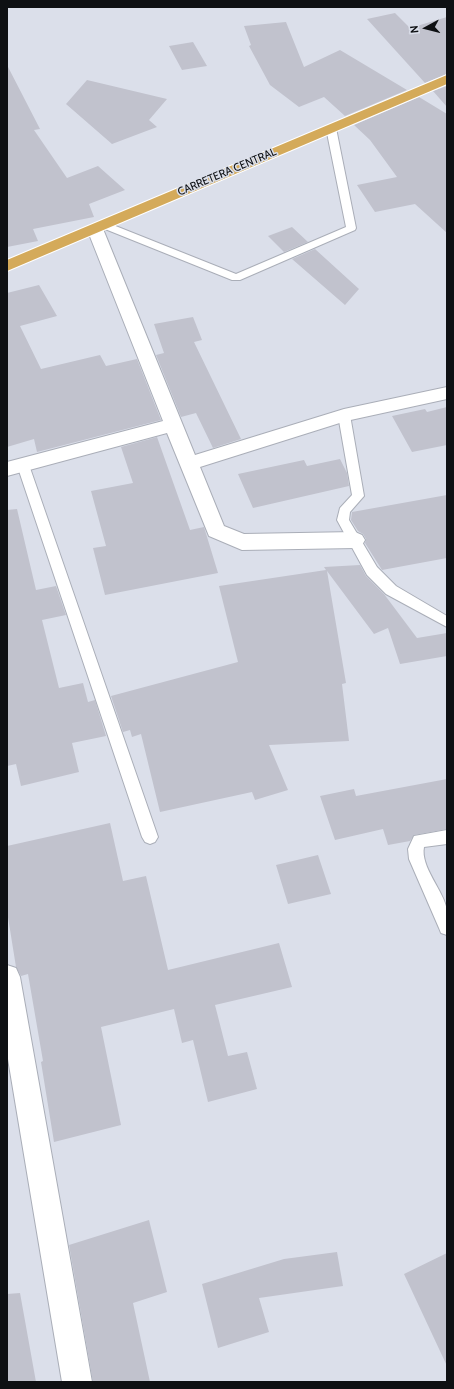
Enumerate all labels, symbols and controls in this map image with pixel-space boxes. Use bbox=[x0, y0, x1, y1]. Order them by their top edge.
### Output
north arrow bbox=[406, 8, 446, 48]
text: N bbox=[407, 25, 422, 34]
street label: CARRETERA CENTRAL bbox=[176, 145, 278, 199]

